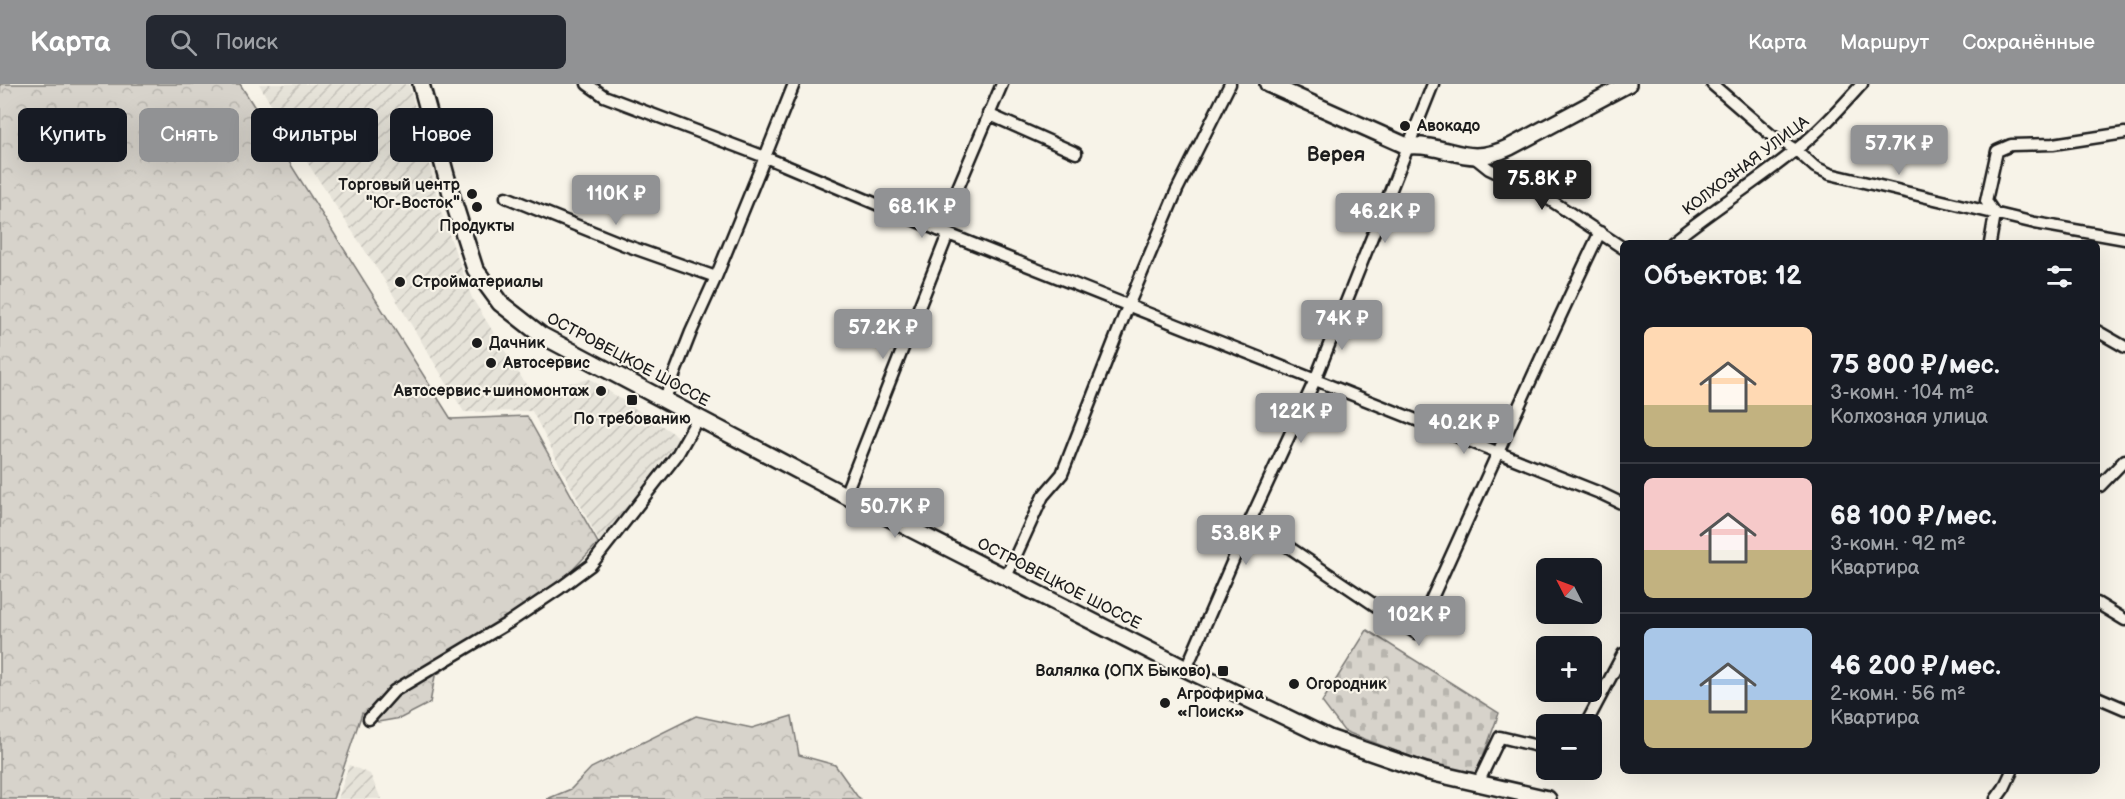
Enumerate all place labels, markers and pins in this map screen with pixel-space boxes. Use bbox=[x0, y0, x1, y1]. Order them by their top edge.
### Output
place label: Авокадо bbox=[1416, 117, 1481, 136]
marker: Авокадо bbox=[1398, 119, 1412, 133]
pin: 57.7K ₽ bbox=[1844, 125, 1954, 176]
pin: 75.8K ₽ bbox=[1487, 160, 1597, 211]
pin: 110K ₽ bbox=[567, 175, 665, 226]
place label: Торговый центр "Юг-Восток" bbox=[338, 176, 461, 213]
marker: Торговый центр "Юг-Восток" bbox=[465, 187, 479, 201]
pin: 68.1K ₽ bbox=[867, 188, 977, 239]
pin: 46.2K ₽ bbox=[1330, 193, 1440, 244]
marker: Продукты bbox=[470, 200, 484, 214]
place label: Продукты bbox=[439, 217, 515, 236]
place label: Стройматериалы bbox=[412, 273, 543, 292]
marker: Стройматериалы bbox=[393, 275, 407, 289]
pin: 74K ₽ bbox=[1300, 300, 1384, 351]
pin: 57.2K ₽ bbox=[828, 309, 938, 360]
place label: Дачник bbox=[489, 334, 546, 353]
marker: Дачник bbox=[470, 336, 484, 350]
place label: Автосервис bbox=[502, 354, 590, 373]
marker: Автосервис bbox=[484, 356, 498, 370]
place label: Автосервис+шиномонтаж bbox=[393, 382, 590, 401]
marker: Автосервис+шиномонтаж bbox=[594, 384, 608, 398]
marker: По требованию bbox=[625, 393, 639, 407]
pin: 122K ₽ bbox=[1252, 393, 1350, 444]
pin: 40.2K ₽ bbox=[1409, 404, 1519, 455]
place label: По требованию bbox=[573, 410, 691, 429]
pin: 50.7K ₽ bbox=[840, 488, 950, 539]
pin: 53.8K ₽ bbox=[1191, 515, 1301, 566]
pin: 102K ₽ bbox=[1370, 596, 1468, 647]
place label: Валялка (ОПХ Быково) bbox=[1035, 662, 1211, 681]
marker: Валялка (ОПХ Быково) bbox=[1216, 664, 1230, 678]
place label: Огородник bbox=[1306, 675, 1387, 694]
marker: Огородник bbox=[1287, 677, 1301, 691]
place label: Агрофирма «Поиск» bbox=[1176, 685, 1264, 722]
marker: Агрофирма «Поиск» bbox=[1158, 696, 1172, 710]

